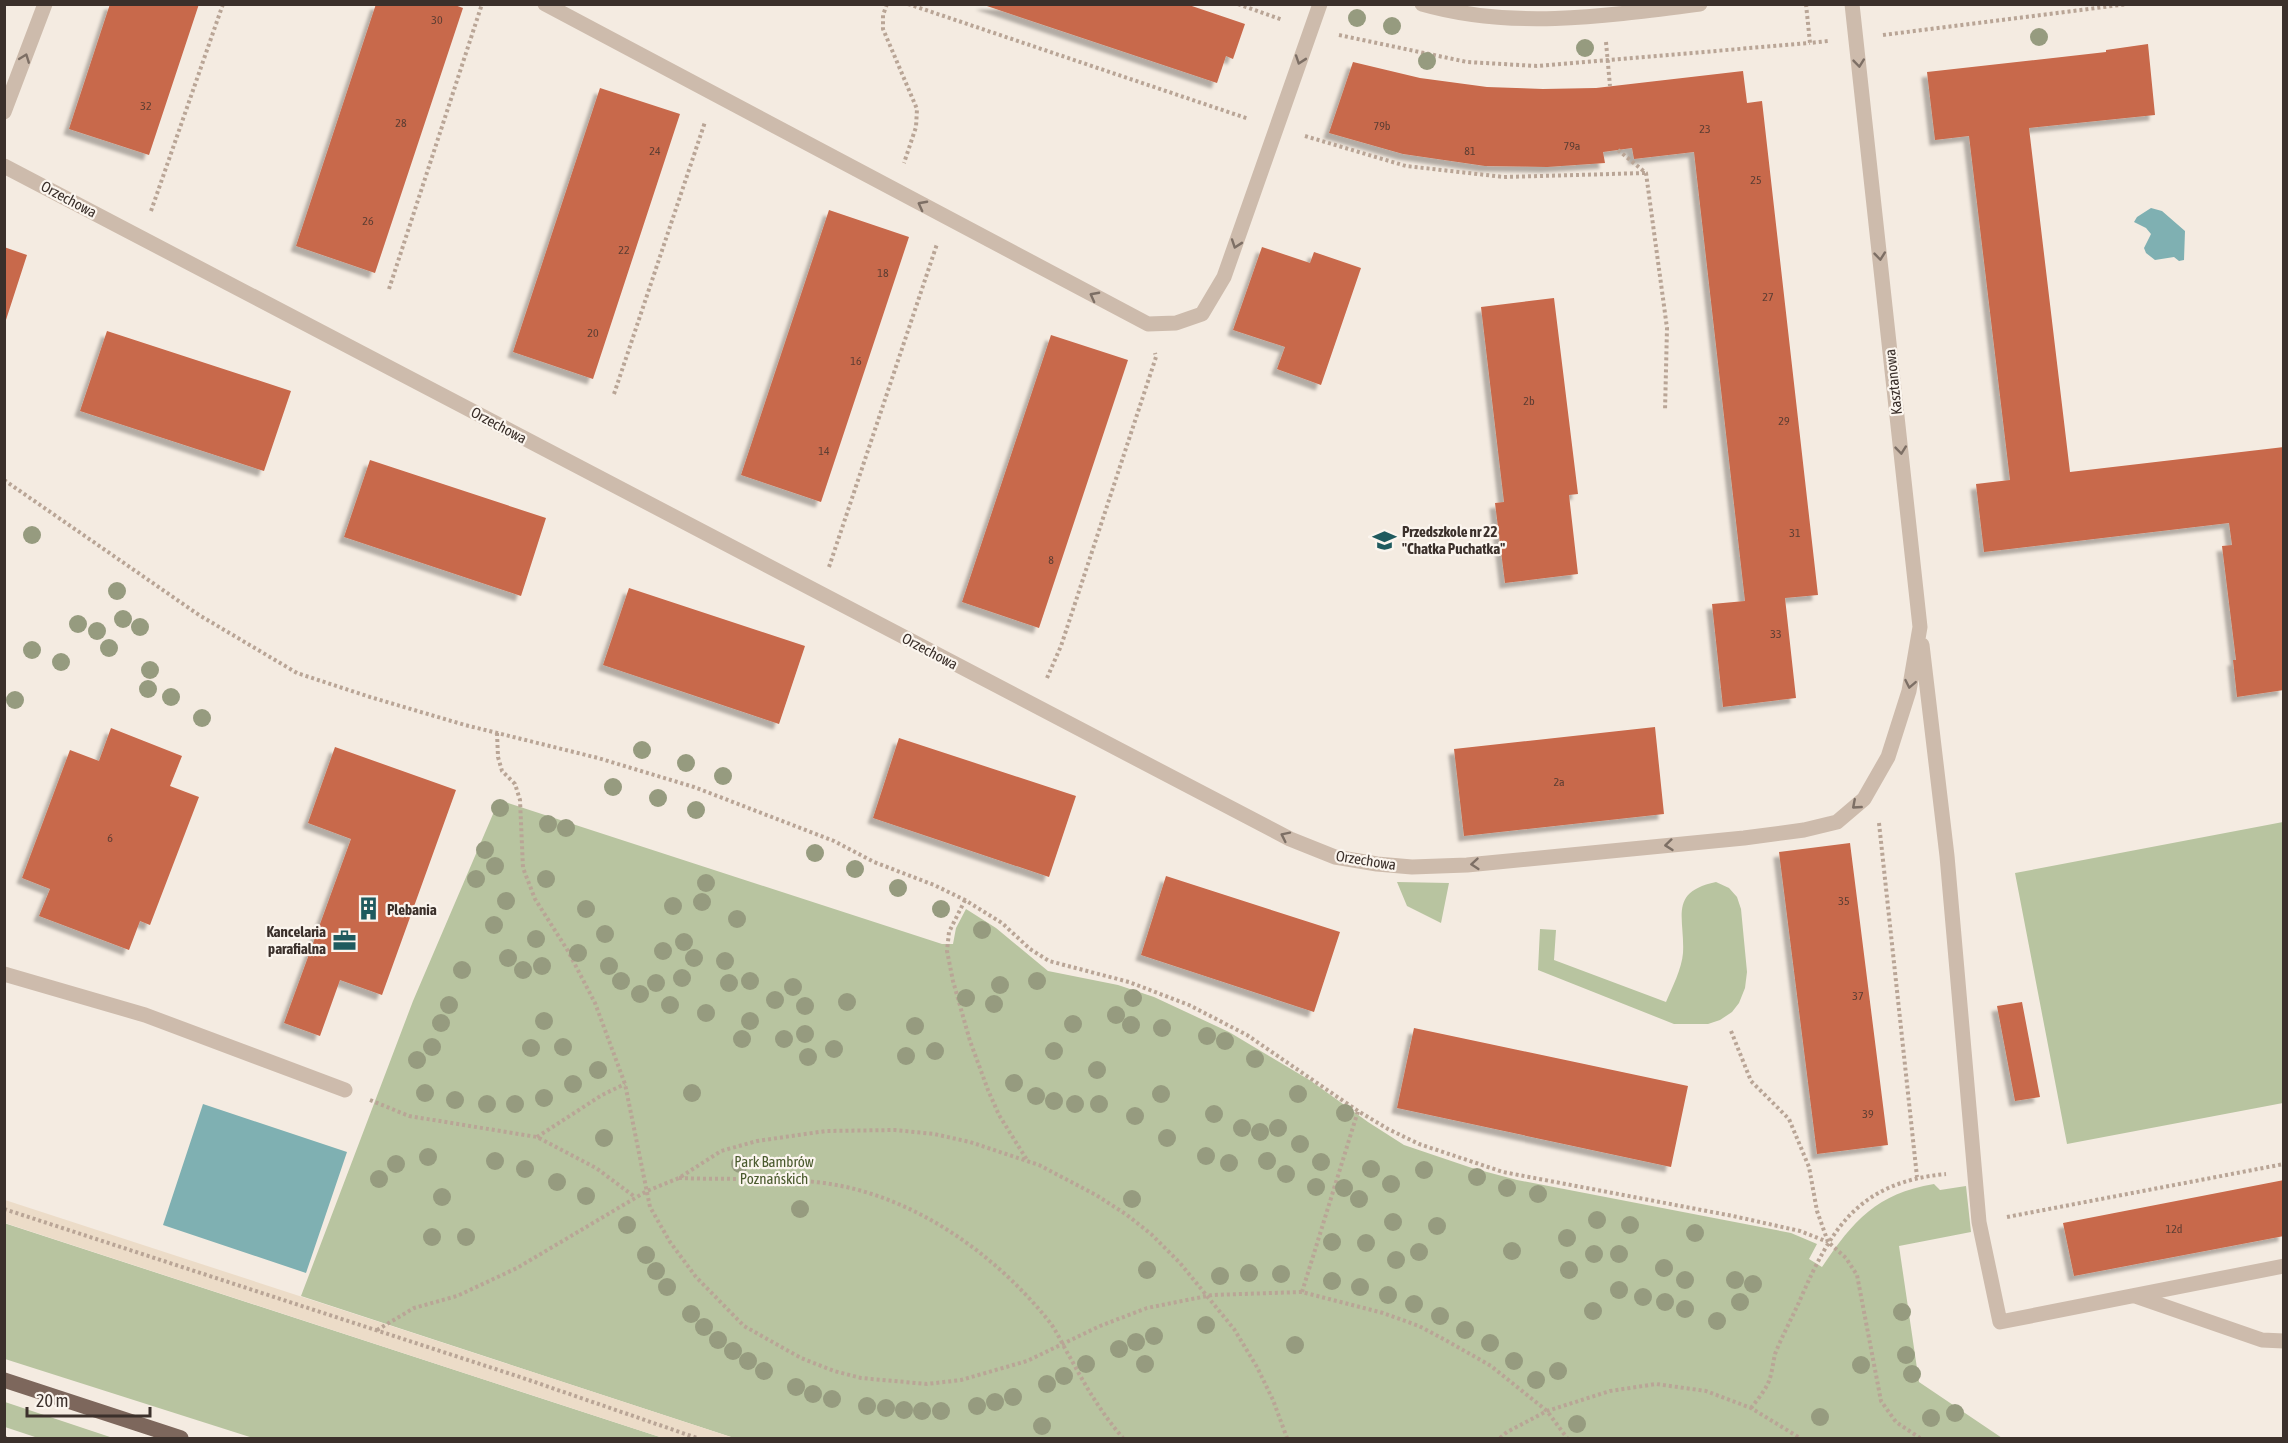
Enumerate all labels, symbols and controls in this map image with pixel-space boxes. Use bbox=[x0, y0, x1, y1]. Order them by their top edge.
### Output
house number: 30 bbox=[431, 13, 443, 27]
one-way arrow bbox=[17, 53, 30, 64]
one-way arrow bbox=[1295, 54, 1308, 65]
one-way arrow bbox=[1852, 58, 1864, 67]
house number: 32 bbox=[140, 99, 152, 113]
house number: 28 bbox=[395, 116, 407, 130]
house number: 79b bbox=[1374, 119, 1391, 133]
house number: 23 bbox=[1699, 122, 1711, 136]
house number: 79a bbox=[1564, 139, 1580, 153]
house number: 24 bbox=[649, 144, 661, 158]
house number: 81 bbox=[1464, 144, 1476, 158]
house number: 25 bbox=[1750, 173, 1762, 187]
street label: Orzechowa bbox=[38, 177, 100, 221]
one-way arrow bbox=[918, 201, 928, 212]
house number: 26 bbox=[362, 214, 374, 228]
one-way arrow bbox=[1230, 238, 1243, 249]
house number: 22 bbox=[618, 243, 630, 257]
one-way arrow bbox=[1873, 252, 1886, 261]
house number: 18 bbox=[877, 266, 889, 280]
house number: 27 bbox=[1762, 290, 1774, 304]
one-way arrow bbox=[1090, 292, 1101, 303]
house number: 20 bbox=[587, 326, 599, 340]
street label: Kasztanowa bbox=[1881, 348, 1905, 416]
house number: 16 bbox=[850, 354, 862, 368]
house number: 2b bbox=[1523, 394, 1535, 408]
street label: Orzechowa bbox=[468, 403, 530, 447]
house number: 29 bbox=[1778, 414, 1790, 428]
house number: 14 bbox=[818, 444, 830, 458]
one-way arrow bbox=[1894, 446, 1907, 455]
place label: Przedszkole nr 22 "Chatka Puchatka" bbox=[1402, 523, 1505, 557]
house number: 31 bbox=[1789, 526, 1801, 540]
school or university icon: Przedszkole nr 22 "Chatka Puchatka" bbox=[1371, 527, 1397, 553]
house number: 8 bbox=[1048, 553, 1054, 567]
house number: 33 bbox=[1770, 627, 1782, 641]
street label: Orzechowa bbox=[899, 629, 961, 673]
one-way arrow bbox=[1904, 679, 1917, 689]
house number: 2a bbox=[1553, 775, 1565, 789]
one-way arrow bbox=[1852, 798, 1863, 809]
house number: 6 bbox=[107, 831, 113, 845]
one-way arrow bbox=[1281, 832, 1292, 844]
one-way arrow bbox=[1665, 838, 1674, 851]
street label: Orzechowa bbox=[1335, 847, 1397, 873]
one-way arrow bbox=[1471, 857, 1480, 870]
house number: 35 bbox=[1838, 894, 1850, 908]
building icon: Plebania bbox=[356, 896, 382, 922]
place label: Plebania bbox=[387, 901, 437, 918]
place label: Kancelaria parafialna bbox=[267, 923, 326, 957]
office icon: Kancelaria parafialna bbox=[331, 927, 357, 953]
house number: 37 bbox=[1852, 989, 1864, 1003]
house number: 39 bbox=[1862, 1107, 1874, 1121]
park label: Park Bambrów Poznańskich bbox=[734, 1153, 814, 1187]
house number: 12d bbox=[2166, 1222, 2182, 1236]
scale bar bbox=[27, 1380, 150, 1418]
text: 20 m bbox=[36, 1390, 68, 1411]

